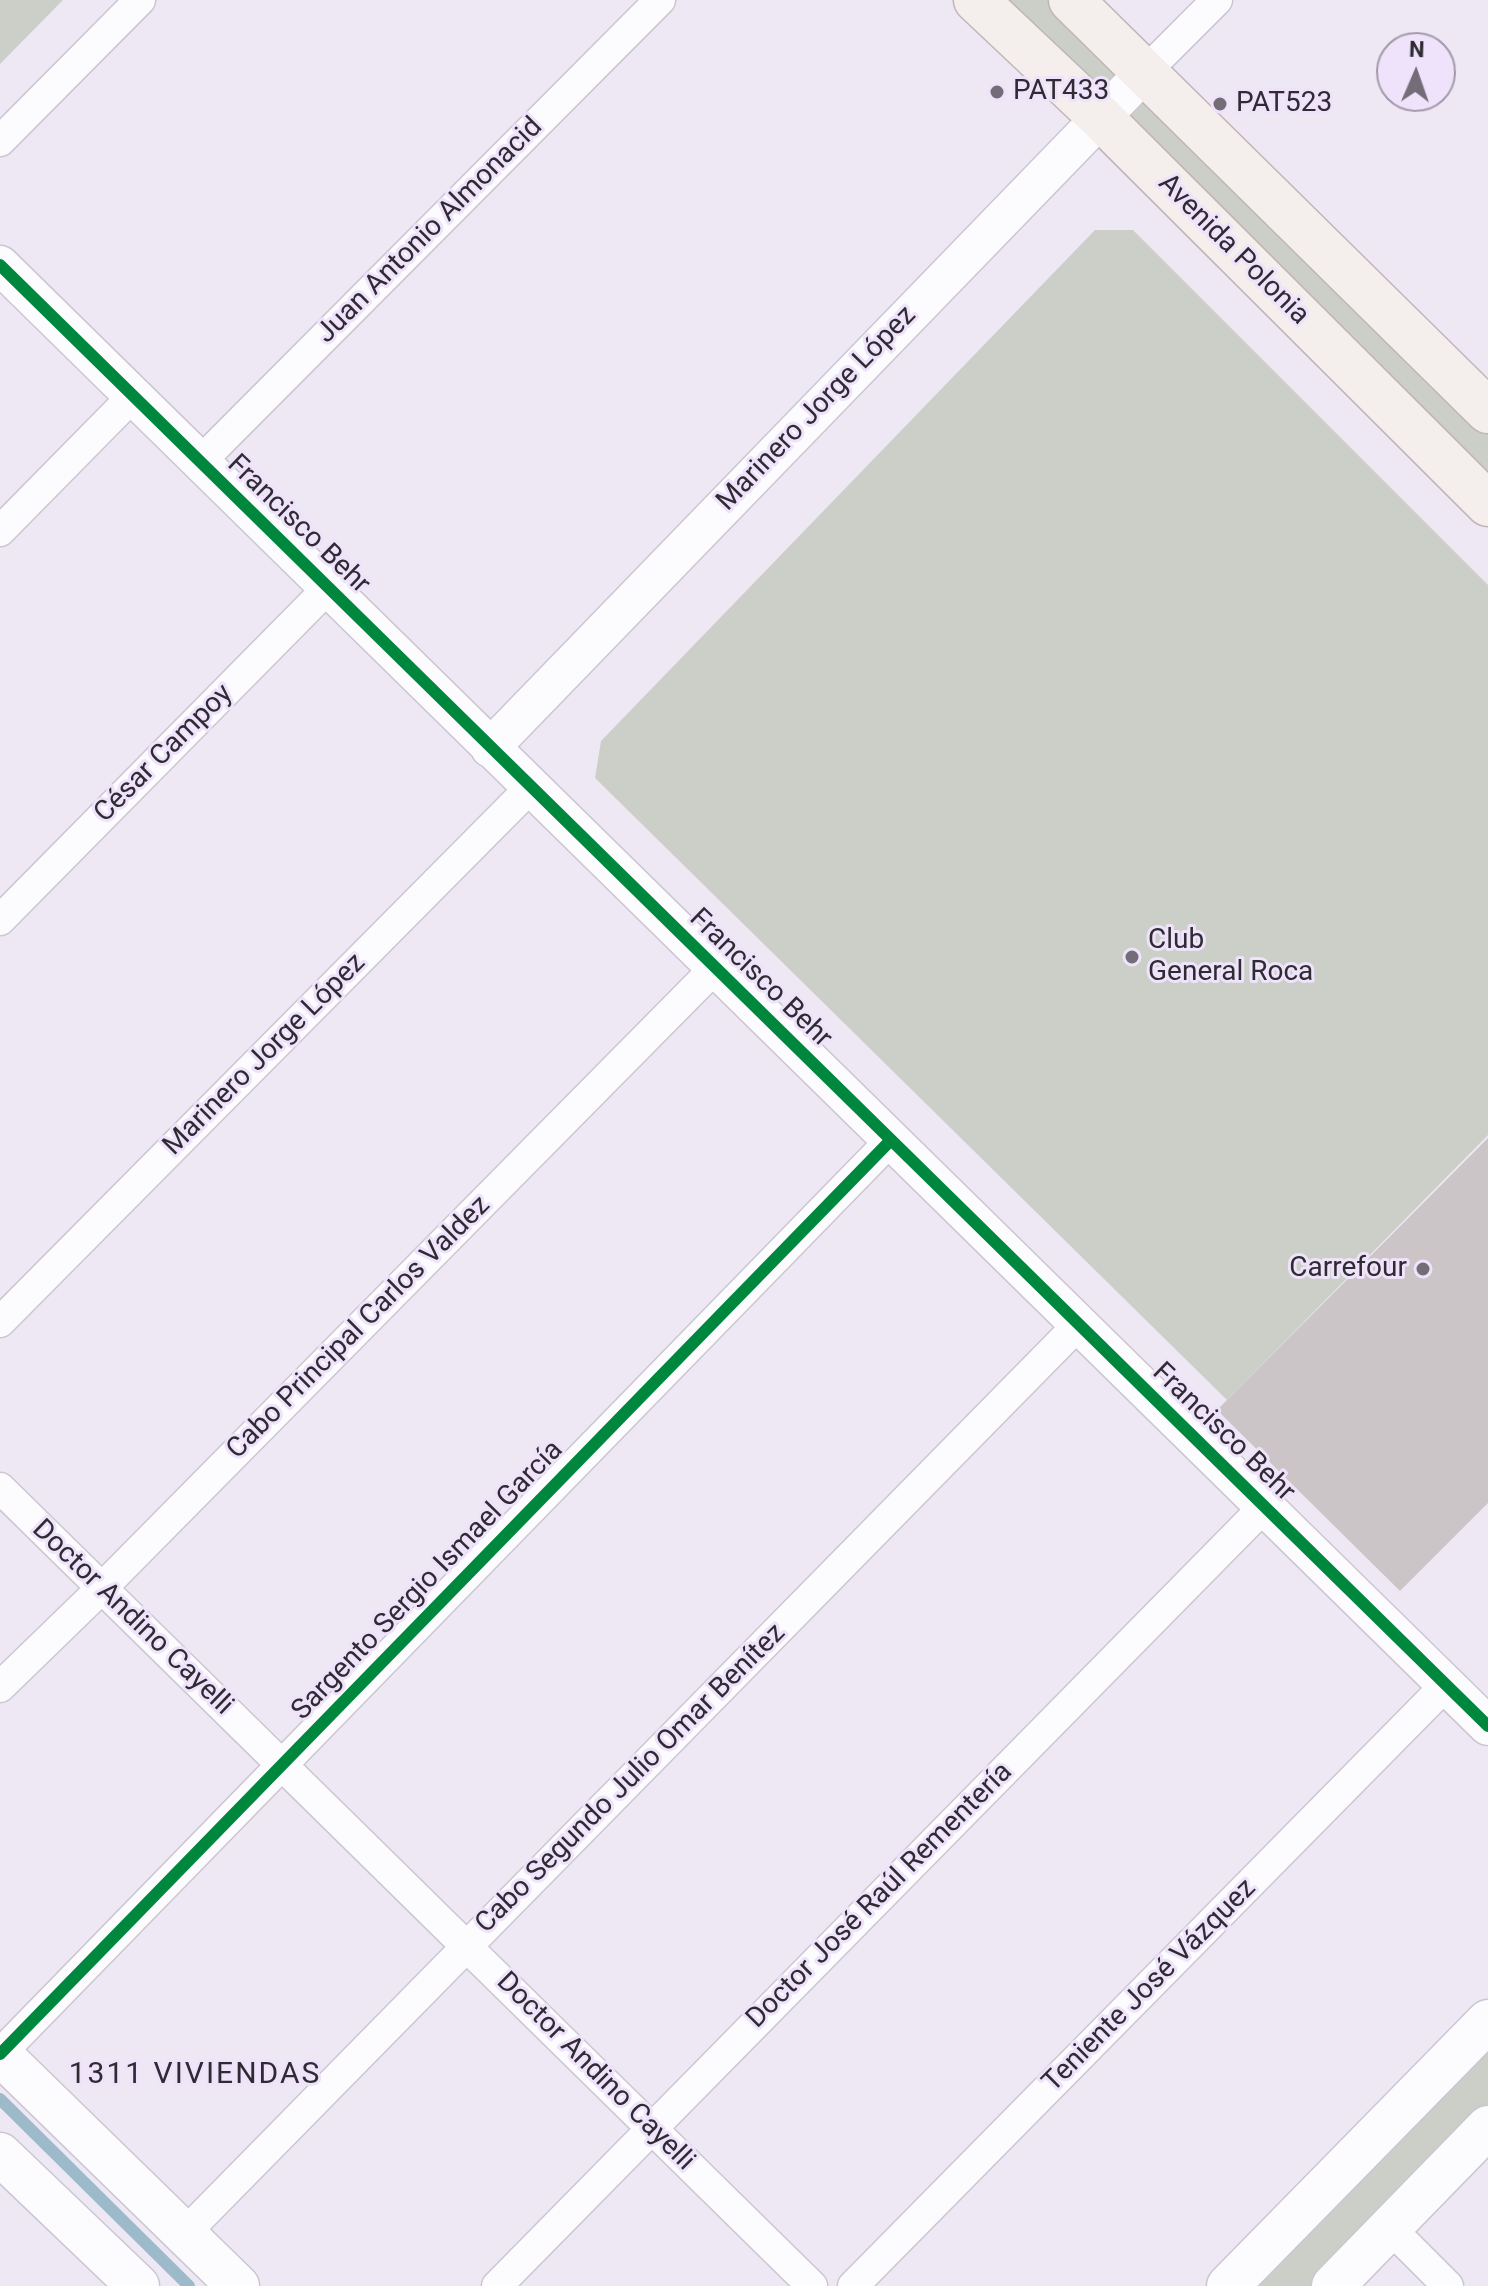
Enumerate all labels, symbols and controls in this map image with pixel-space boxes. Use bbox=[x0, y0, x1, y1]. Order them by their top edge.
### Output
north arrow bbox=[1376, 32, 1456, 112]
text: N bbox=[1409, 37, 1425, 62]
place label: PAT433 bbox=[1013, 75, 1109, 109]
marker: PAT433 bbox=[988, 83, 1006, 101]
place label: PAT523 bbox=[1236, 87, 1332, 121]
marker: PAT523 bbox=[1211, 95, 1229, 113]
street label: Juan Antonio Almonacid bbox=[310, 111, 550, 351]
street label: Avenida Polonia bbox=[1150, 167, 1316, 333]
street label: Marinero Jorge López bbox=[710, 299, 924, 519]
street label: Francisco Behr bbox=[220, 449, 376, 601]
street label: César Campoy bbox=[88, 678, 240, 830]
street label: Francisco Behr bbox=[682, 903, 838, 1055]
place label: Club General Roca bbox=[1148, 924, 1313, 990]
street label: Marinero Jorge López bbox=[157, 947, 373, 1163]
marker: Club General Roca bbox=[1123, 948, 1141, 966]
street label: Cabo Principal Carlos Valdez bbox=[220, 1189, 498, 1467]
place label: Carrefour bbox=[1289, 1252, 1407, 1286]
marker: Carrefour bbox=[1414, 1260, 1432, 1278]
street label: Francisco Behr bbox=[1145, 1357, 1301, 1509]
street label: Sargento Sergio Ismael García bbox=[285, 1434, 571, 1728]
street label: Doctor Andino Cayelli bbox=[24, 1513, 240, 1723]
street label: Cabo Segundo Julio Omar Benítez bbox=[469, 1617, 793, 1941]
street label: Doctor José Raúl Rementería bbox=[740, 1756, 1020, 2036]
street label: Teniente José Vázquez bbox=[1036, 1872, 1264, 2100]
street label: Doctor Andino Cayelli bbox=[489, 1966, 701, 2178]
district label: 1311 VIVIENDAS bbox=[69, 2057, 321, 2093]

